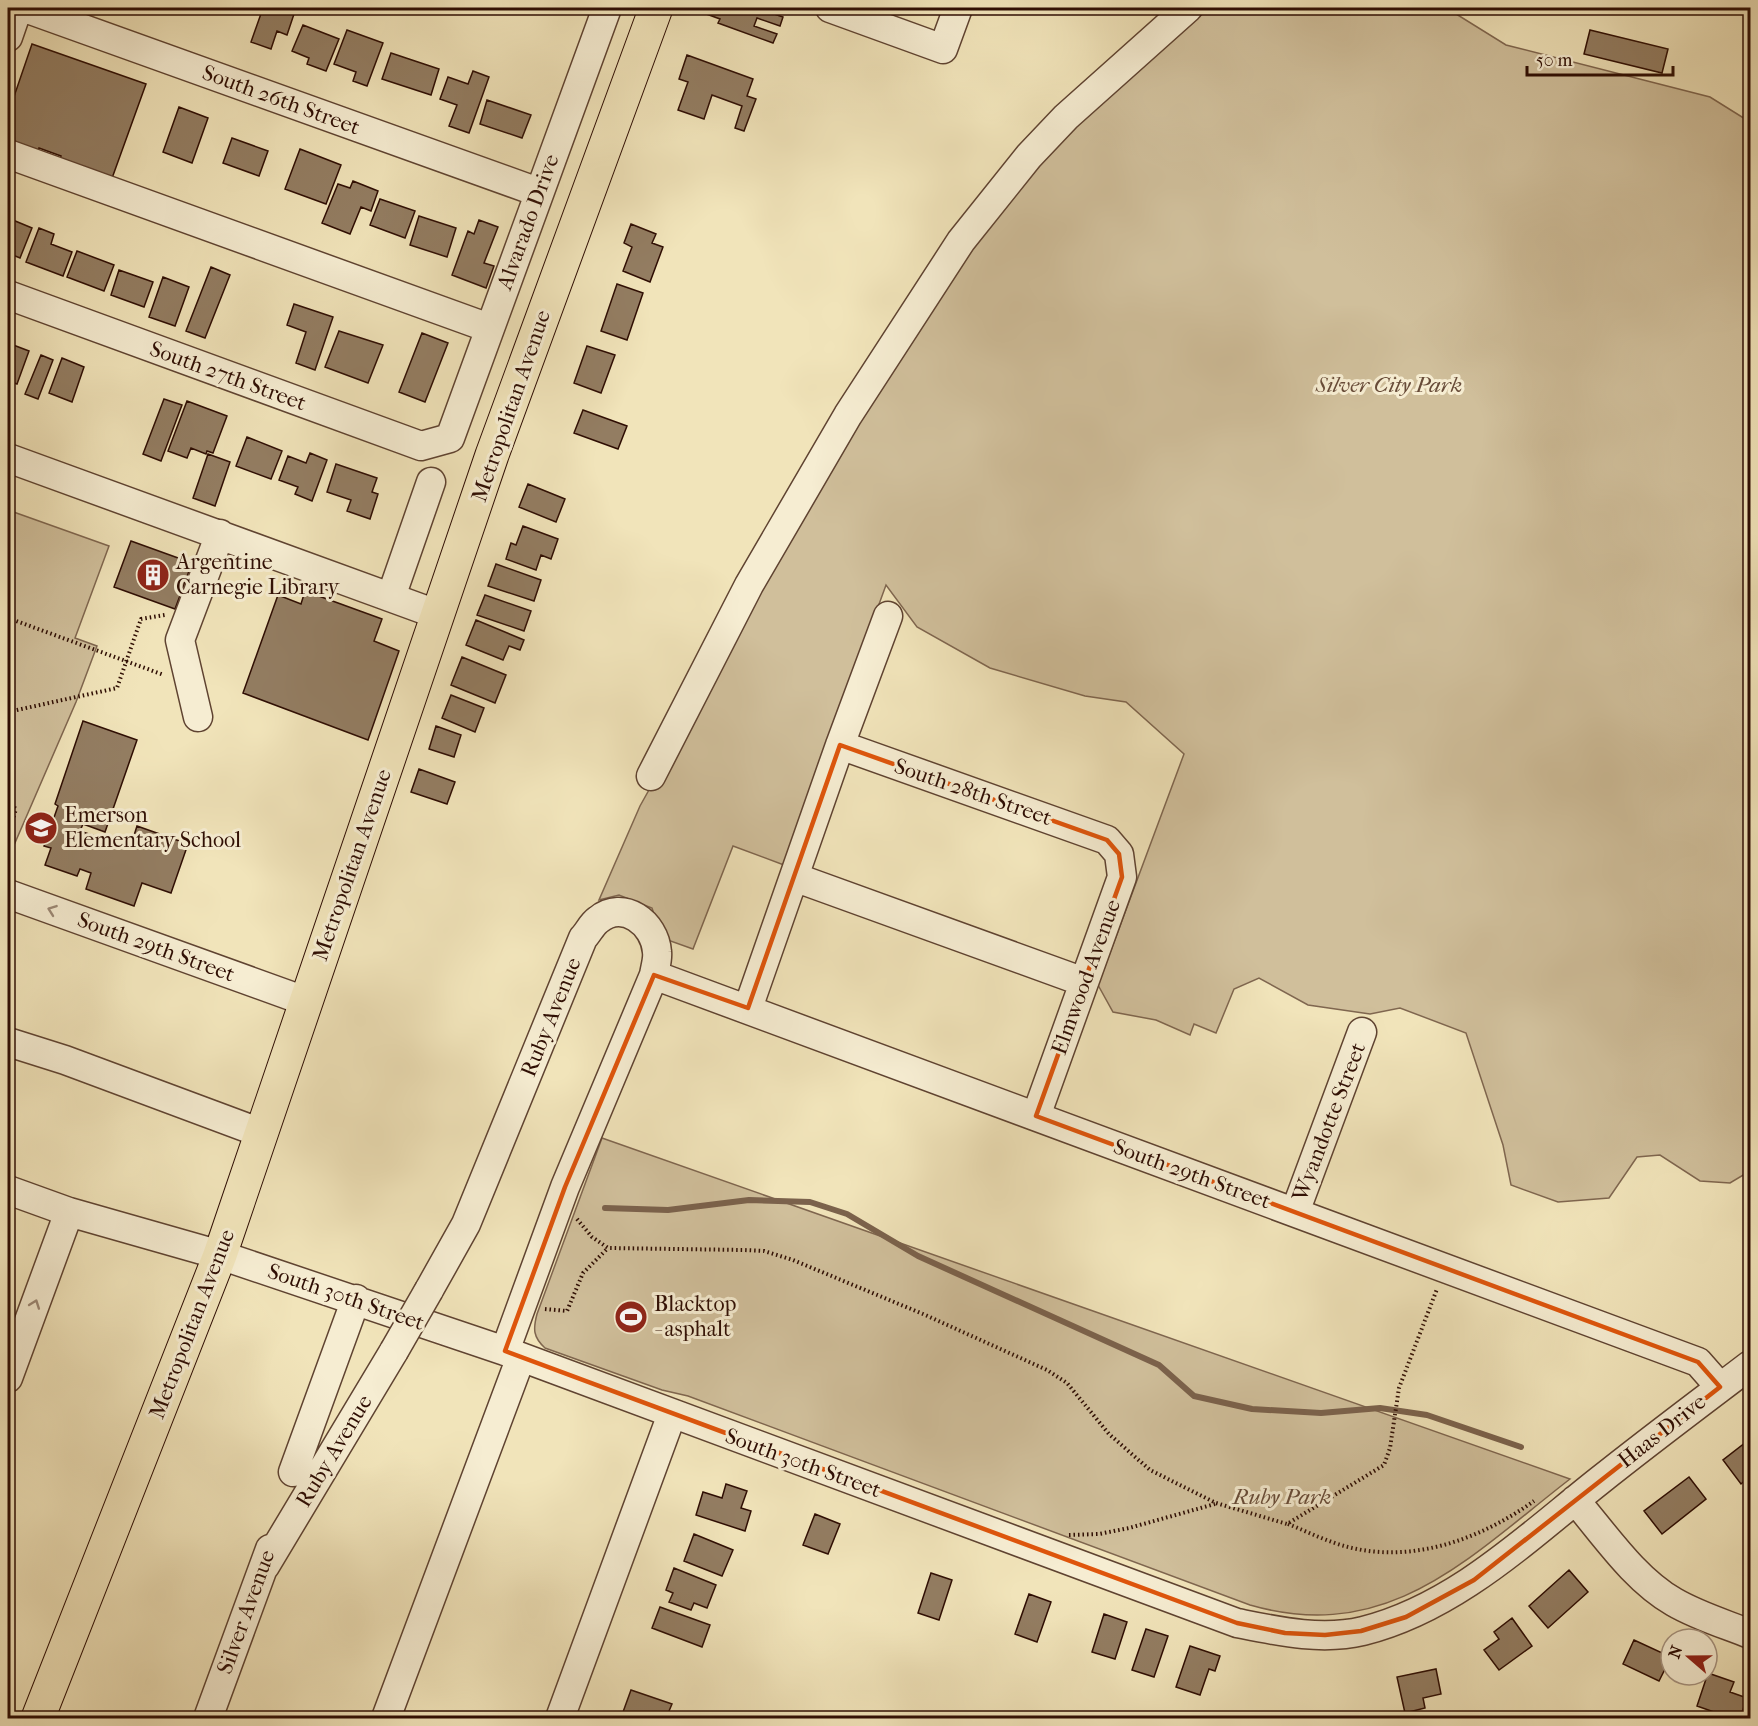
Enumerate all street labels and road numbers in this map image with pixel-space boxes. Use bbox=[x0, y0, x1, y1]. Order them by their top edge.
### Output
street label: South 26th Street bbox=[199, 59, 363, 141]
street label: Alvarado Drive bbox=[491, 151, 565, 294]
street label: Metropolitan Avenue bbox=[466, 307, 556, 505]
street label: South 27th Street bbox=[146, 336, 310, 416]
street label: South 28th Street bbox=[891, 753, 1055, 831]
street label: Metropolitan Avenue bbox=[307, 766, 397, 964]
street label: Elmwood Avenue bbox=[1046, 896, 1126, 1058]
street label: South 29th Street bbox=[74, 906, 238, 988]
street label: Ruby Avenue bbox=[515, 953, 587, 1080]
street label: Wyandotte Street bbox=[1286, 1039, 1371, 1206]
street label: South 29th Street bbox=[1110, 1133, 1274, 1215]
street label: Metropolitan Avenue bbox=[144, 1225, 240, 1422]
street label: South 30th Street bbox=[264, 1258, 428, 1336]
street label: Haas Drive bbox=[1613, 1389, 1711, 1473]
street label: Ruby Avenue bbox=[290, 1390, 378, 1512]
street label: South 30th Street bbox=[722, 1423, 885, 1503]
street label: Silver Avenue bbox=[212, 1546, 281, 1678]

